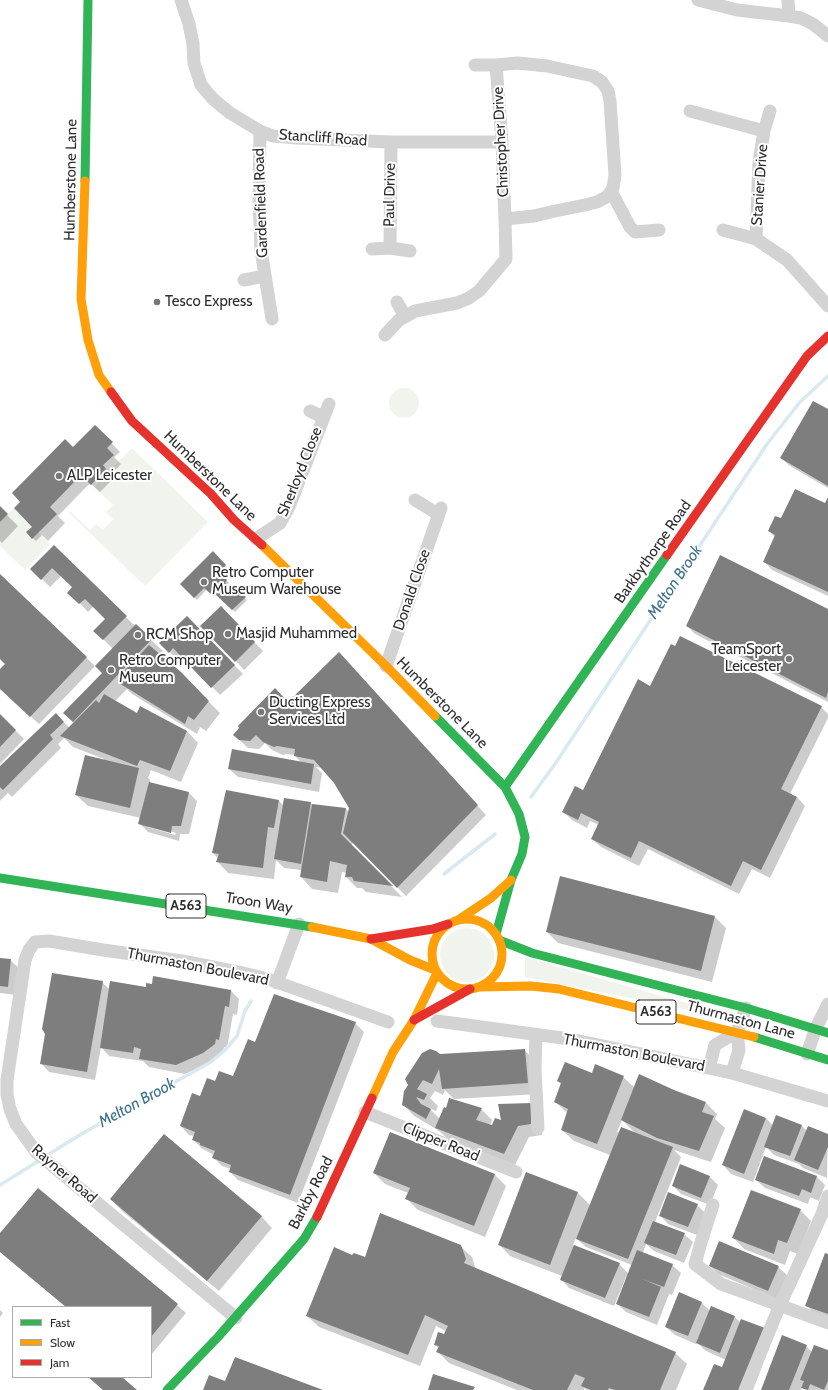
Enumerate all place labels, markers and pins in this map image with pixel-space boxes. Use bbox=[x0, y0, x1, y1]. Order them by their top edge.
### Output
place label: Tesco Express bbox=[165, 293, 252, 311]
marker: Tesco Express bbox=[152, 297, 162, 307]
place label: ALP Leicester bbox=[67, 467, 152, 485]
marker: ALP Leicester bbox=[54, 471, 64, 481]
place label: Retro Computer Museum Warehouse bbox=[212, 564, 341, 599]
marker: Retro Computer Museum Warehouse bbox=[199, 577, 209, 587]
place label: Masjid Muhammed bbox=[236, 625, 357, 643]
place label: RCM Shop bbox=[146, 626, 213, 644]
marker: Masjid Muhammed bbox=[223, 629, 233, 639]
marker: RCM Shop bbox=[133, 630, 143, 640]
place label: TeamSport Leicester bbox=[711, 641, 781, 676]
place label: Retro Computer Museum bbox=[119, 652, 221, 687]
marker: TeamSport Leicester bbox=[784, 654, 794, 664]
marker: Retro Computer Museum bbox=[106, 665, 116, 675]
place label: Ducting Express Services Ltd bbox=[269, 694, 370, 729]
marker: Ducting Express Services Ltd bbox=[256, 707, 266, 717]

